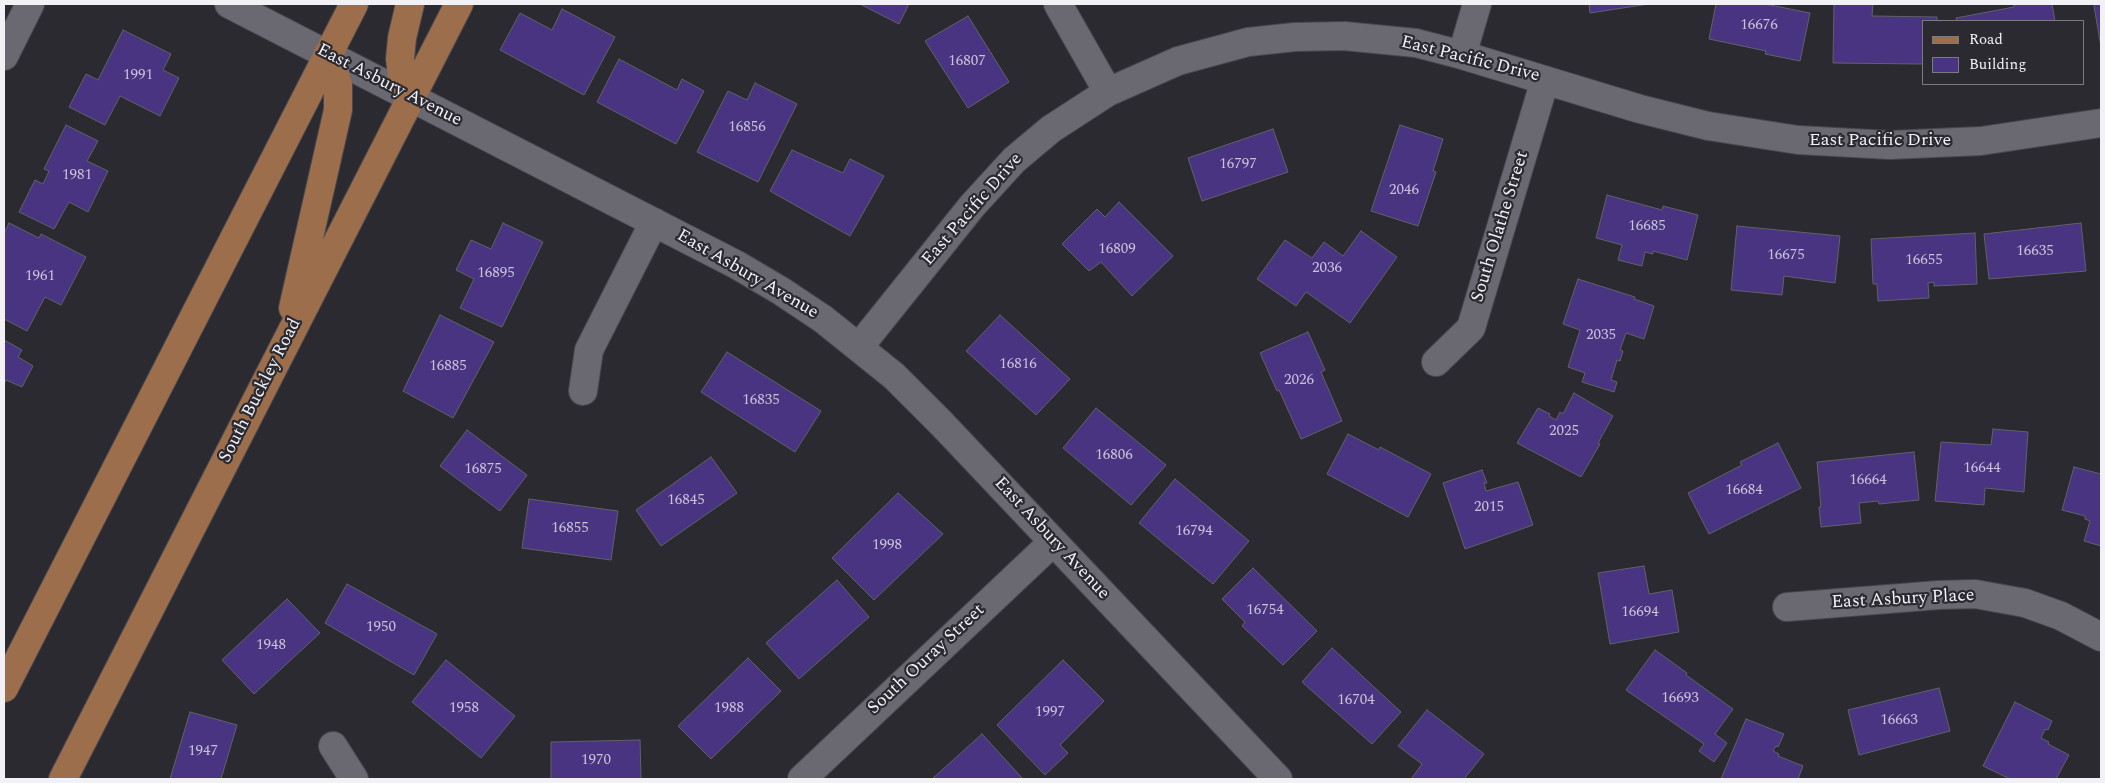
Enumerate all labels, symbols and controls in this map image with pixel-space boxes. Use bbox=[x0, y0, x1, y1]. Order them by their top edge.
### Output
house number: 16676 bbox=[1740, 17, 1778, 35]
legend bbox=[1922, 20, 2085, 85]
text: Road bbox=[1969, 28, 2003, 51]
street label: East Pacific Drive bbox=[1398, 32, 1542, 88]
street label: East Asbury Avenue bbox=[313, 40, 465, 132]
house number: 16807 bbox=[948, 53, 986, 71]
text: Building bbox=[1969, 53, 2026, 76]
house number: 1991 bbox=[123, 67, 153, 85]
house number: 16856 bbox=[728, 119, 766, 137]
street label: East Pacific Drive bbox=[1809, 130, 1951, 152]
street label: East Pacific Drive bbox=[918, 149, 1028, 271]
street label: South Olathe Street bbox=[1468, 149, 1534, 305]
house number: 16797 bbox=[1219, 156, 1257, 174]
house number: 1981 bbox=[62, 167, 92, 185]
house number: 2046 bbox=[1389, 182, 1419, 200]
house number: 16685 bbox=[1628, 218, 1666, 236]
street label: East Asbury Avenue bbox=[672, 226, 822, 324]
house number: 16809 bbox=[1098, 241, 1136, 259]
house number: 16635 bbox=[2016, 243, 2054, 261]
house number: 16675 bbox=[1767, 247, 1805, 265]
house number: 16655 bbox=[1905, 252, 1943, 270]
house number: 2036 bbox=[1312, 260, 1342, 278]
house number: 16895 bbox=[477, 265, 515, 283]
house number: 1961 bbox=[25, 268, 55, 286]
street label: South Buckley Road bbox=[215, 315, 307, 467]
house number: 2035 bbox=[1586, 327, 1616, 345]
house number: 16816 bbox=[999, 356, 1037, 374]
house number: 16885 bbox=[429, 358, 467, 376]
house number: 2026 bbox=[1284, 372, 1314, 390]
house number: 16835 bbox=[742, 392, 780, 410]
house number: 2025 bbox=[1549, 423, 1579, 441]
house number: 16806 bbox=[1095, 447, 1133, 465]
house number: 16644 bbox=[1963, 460, 2001, 478]
house number: 16875 bbox=[464, 461, 502, 479]
house number: 16664 bbox=[1849, 472, 1887, 490]
street label: East Asbury Avenue bbox=[989, 473, 1113, 605]
house number: 16684 bbox=[1725, 482, 1763, 500]
house number: 16845 bbox=[667, 492, 705, 510]
house number: 2015 bbox=[1474, 499, 1504, 517]
house number: 16855 bbox=[551, 520, 589, 538]
house number: 16794 bbox=[1175, 523, 1213, 541]
house number: 1998 bbox=[872, 537, 902, 555]
street label: East Asbury Place bbox=[1831, 585, 1975, 615]
street label: South Ouray Street bbox=[864, 600, 990, 720]
house number: 16754 bbox=[1246, 602, 1284, 620]
house number: 16694 bbox=[1621, 604, 1659, 622]
house number: 1950 bbox=[366, 619, 396, 637]
house number: 1948 bbox=[256, 637, 286, 655]
house number: 16693 bbox=[1661, 690, 1699, 708]
house number: 16704 bbox=[1337, 692, 1375, 710]
house number: 1958 bbox=[449, 700, 479, 718]
house number: 1988 bbox=[714, 700, 744, 718]
house number: 1997 bbox=[1035, 704, 1065, 722]
house number: 16663 bbox=[1880, 712, 1918, 730]
house number: 1947 bbox=[188, 743, 218, 761]
house number: 1970 bbox=[581, 752, 611, 770]

